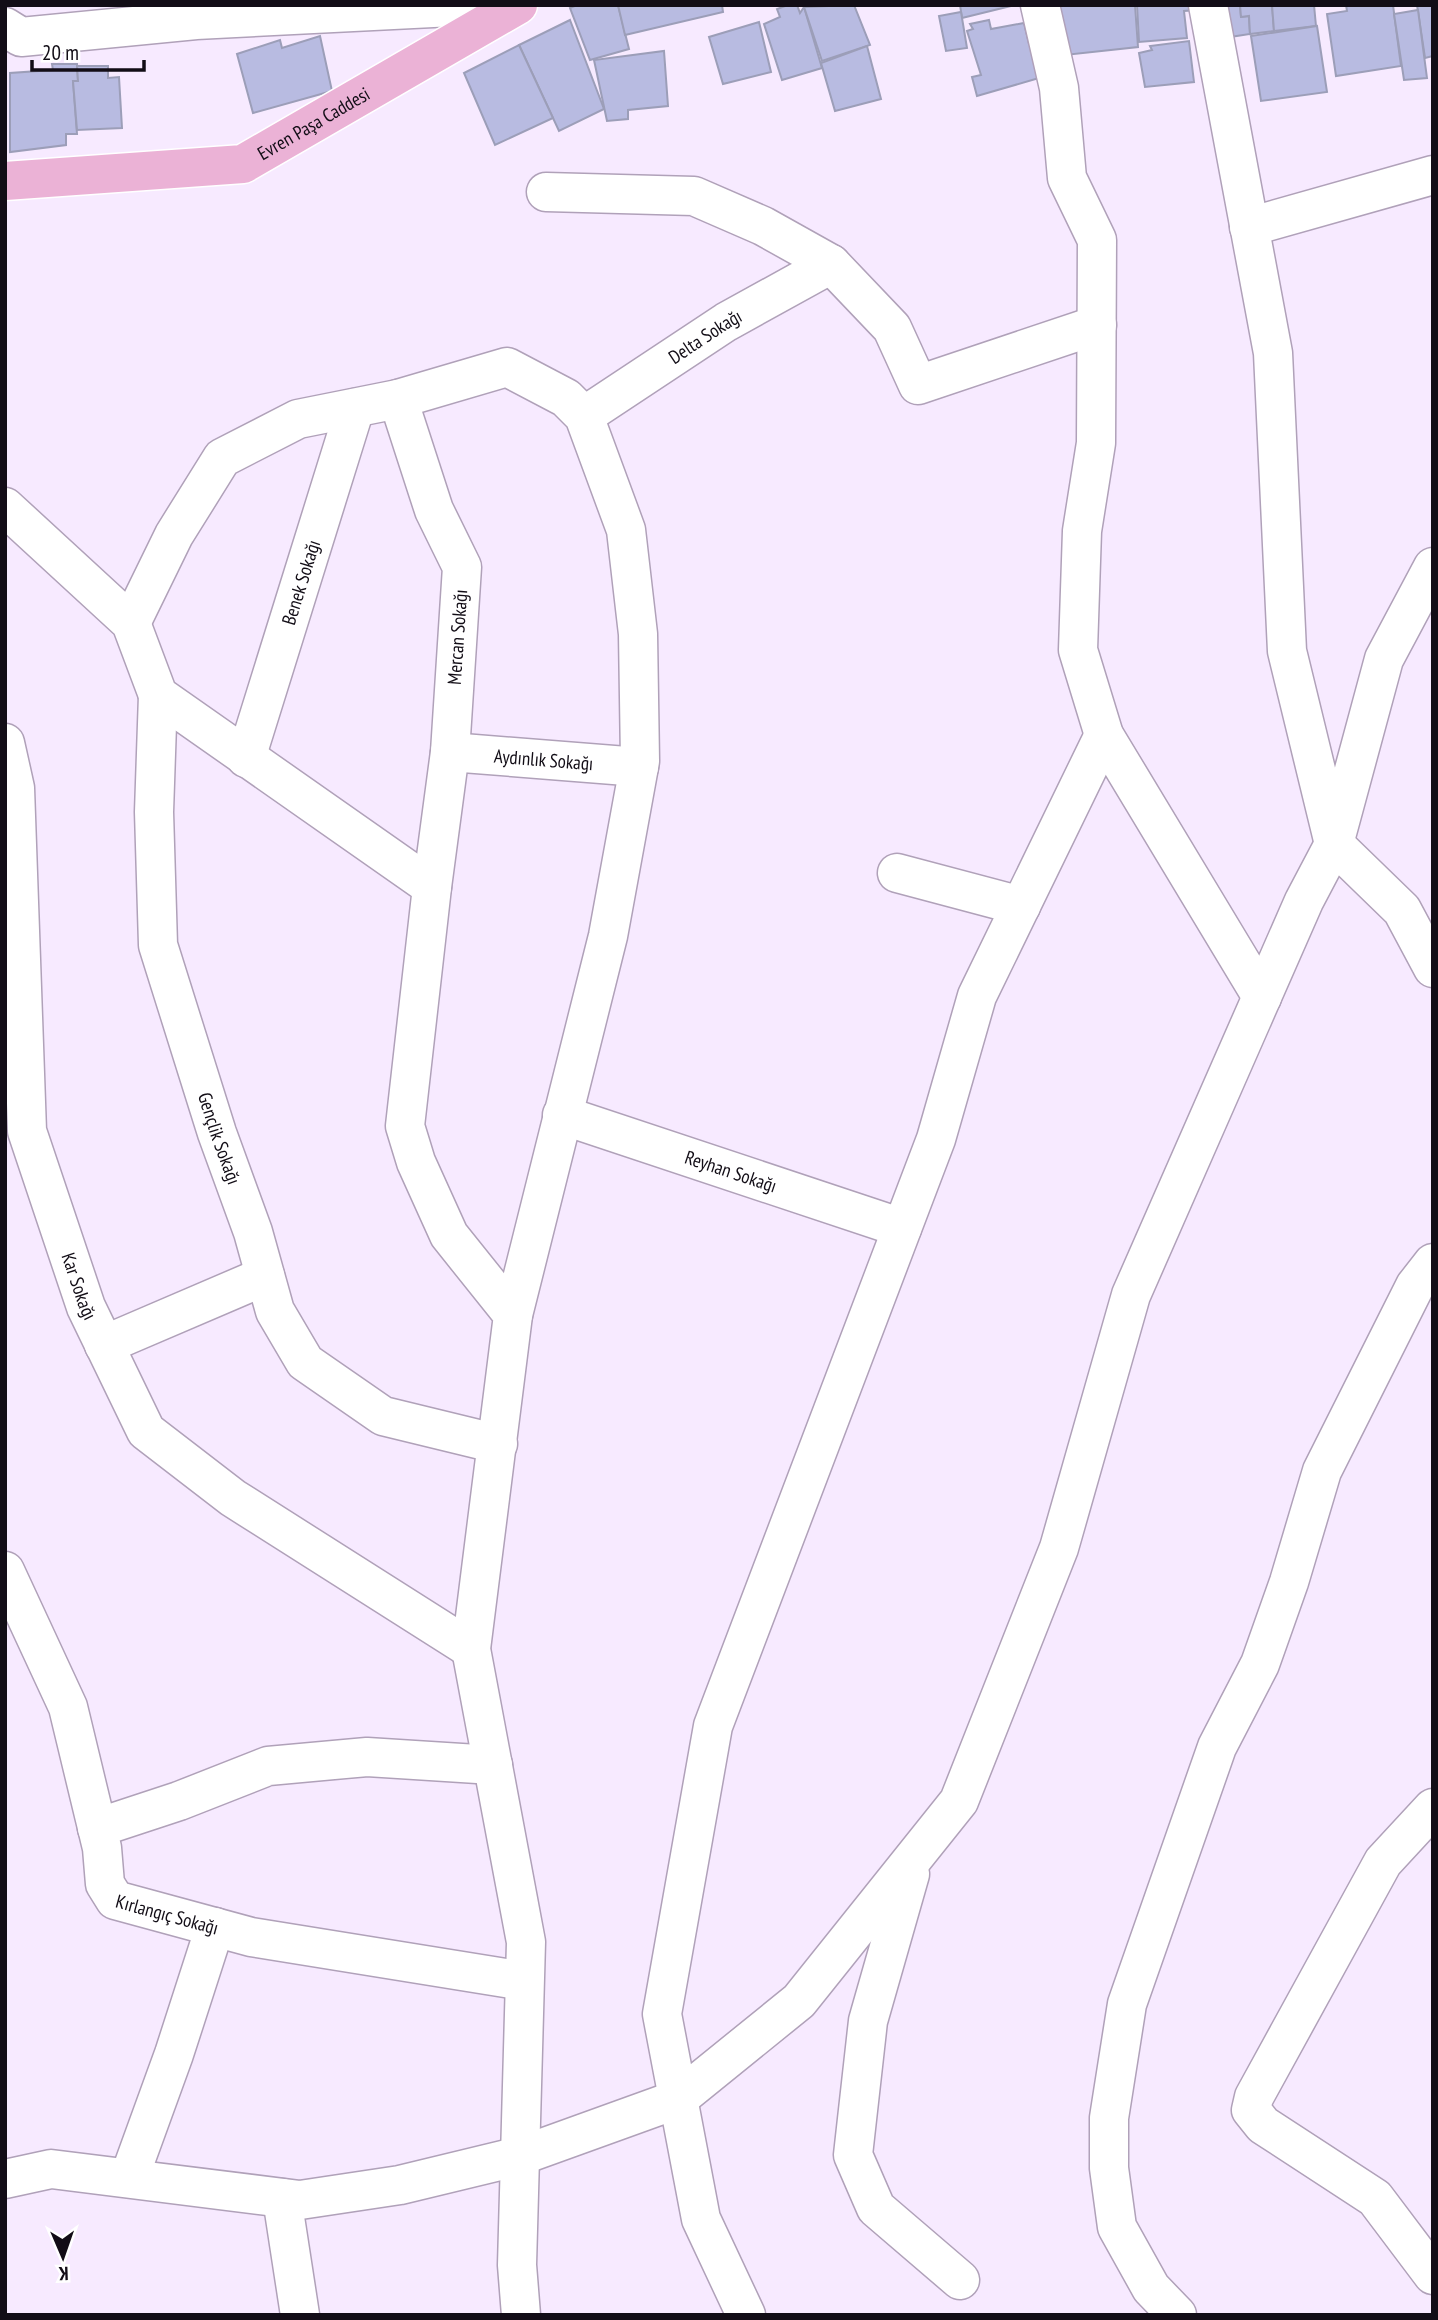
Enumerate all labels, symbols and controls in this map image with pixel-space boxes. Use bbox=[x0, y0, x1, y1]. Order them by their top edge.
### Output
scale bar bbox=[32, 28, 144, 72]
text: 20 m bbox=[42, 39, 79, 66]
street label: Evren Paşa Caddesi bbox=[253, 81, 374, 165]
street label: Delta Sokağı bbox=[664, 304, 746, 369]
street label: Benek Sokağı bbox=[276, 537, 325, 628]
street label: Mercan Sokağı bbox=[442, 589, 472, 685]
street label: Aydınlık Sokağı bbox=[493, 744, 594, 775]
street label: Gençlik Sokağı bbox=[193, 1089, 247, 1187]
street label: Reyhan Sokağı bbox=[682, 1145, 780, 1198]
street label: Kar Sokağı bbox=[57, 1249, 102, 1324]
street label: Kırlangıç Sokağı bbox=[113, 1889, 221, 1940]
north arrow bbox=[28, 2222, 98, 2292]
text: K bbox=[58, 2262, 69, 2286]

